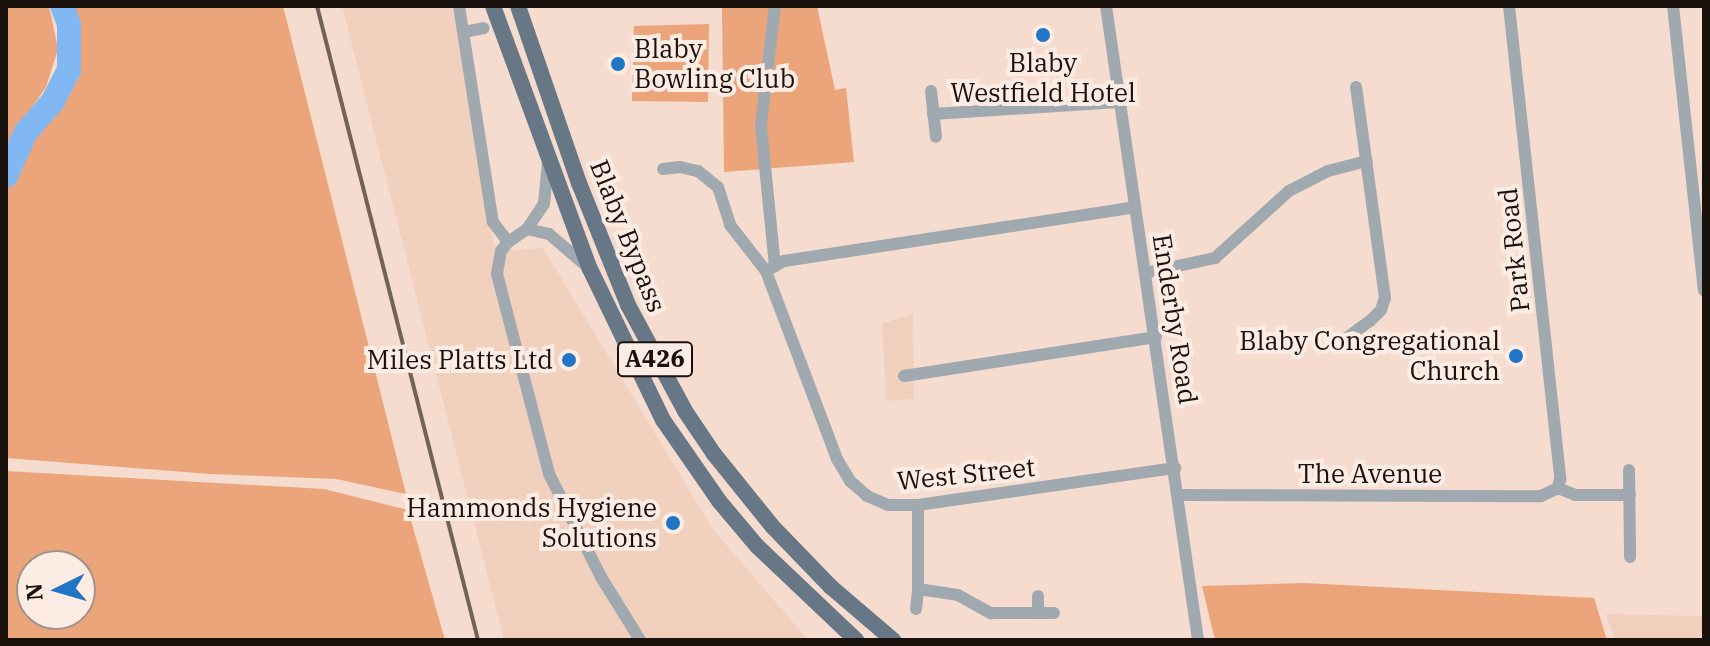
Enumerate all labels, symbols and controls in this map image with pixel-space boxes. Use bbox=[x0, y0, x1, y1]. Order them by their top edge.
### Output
marker: Blaby Westfield Hotel bbox=[1034, 26, 1052, 44]
place label: Blaby Bowling Club bbox=[634, 33, 795, 94]
place label: Blaby Westfield Hotel bbox=[950, 47, 1136, 108]
marker: Blaby Bowling Club bbox=[609, 55, 627, 73]
street label: Blaby Bypass bbox=[583, 155, 673, 317]
street label: Park Road bbox=[1492, 186, 1536, 314]
street label: Enderby Road bbox=[1146, 232, 1204, 406]
place label: Blaby Congregational Church bbox=[1239, 325, 1500, 386]
road number: A426 bbox=[617, 339, 693, 379]
place label: Miles Platts Ltd bbox=[367, 344, 553, 376]
marker: Blaby Congregational Church bbox=[1507, 347, 1525, 365]
marker: Miles Platts Ltd bbox=[560, 351, 578, 369]
street label: West Street bbox=[895, 451, 1037, 497]
street label: The Avenue bbox=[1298, 458, 1442, 490]
place label: Hammonds Hygiene Solutions bbox=[406, 492, 657, 554]
marker: Hammonds Hygiene Solutions bbox=[664, 514, 682, 532]
north arrow bbox=[16, 550, 96, 630]
text: N bbox=[18, 582, 49, 602]

